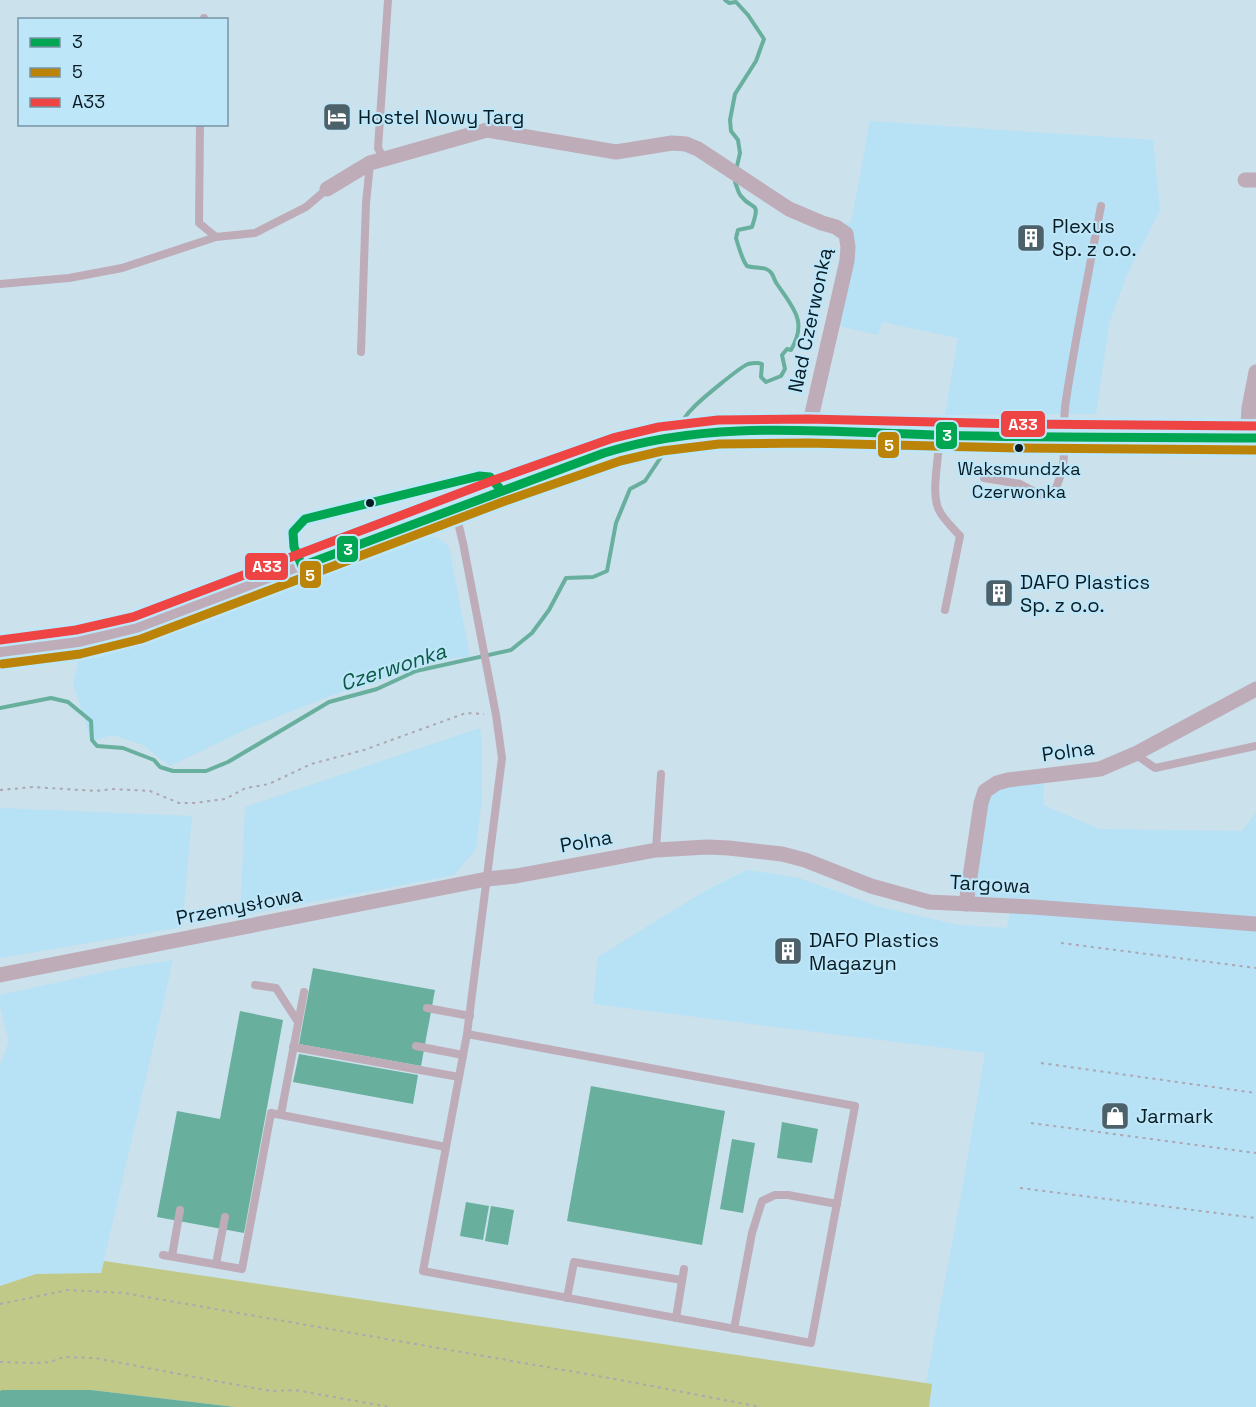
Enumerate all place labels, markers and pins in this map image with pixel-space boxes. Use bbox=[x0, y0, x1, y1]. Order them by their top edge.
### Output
hotel icon: Hostel Nowy Targ bbox=[321, 101, 353, 133]
place label: Hostel Nowy Targ bbox=[358, 104, 524, 130]
place label: Plexus Sp. z o.o. bbox=[1052, 213, 1137, 262]
building icon: Plexus Sp. z o.o. bbox=[1015, 222, 1047, 254]
marker: Waksmundzka Czerwonka bbox=[1013, 442, 1025, 454]
place label: Waksmundzka Czerwonka bbox=[957, 457, 1081, 503]
unlabelled marker bbox=[364, 497, 376, 509]
place label: DAFO Plastics Sp. z o.o. bbox=[1020, 569, 1150, 618]
building icon: DAFO Plastics Sp. z o.o. bbox=[983, 577, 1015, 609]
place label: DAFO Plastics Magazyn bbox=[809, 927, 939, 976]
building icon: DAFO Plastics Magazyn bbox=[772, 935, 804, 967]
shop icon: Jarmark bbox=[1099, 1100, 1131, 1132]
place label: Jarmark bbox=[1136, 1103, 1214, 1129]

